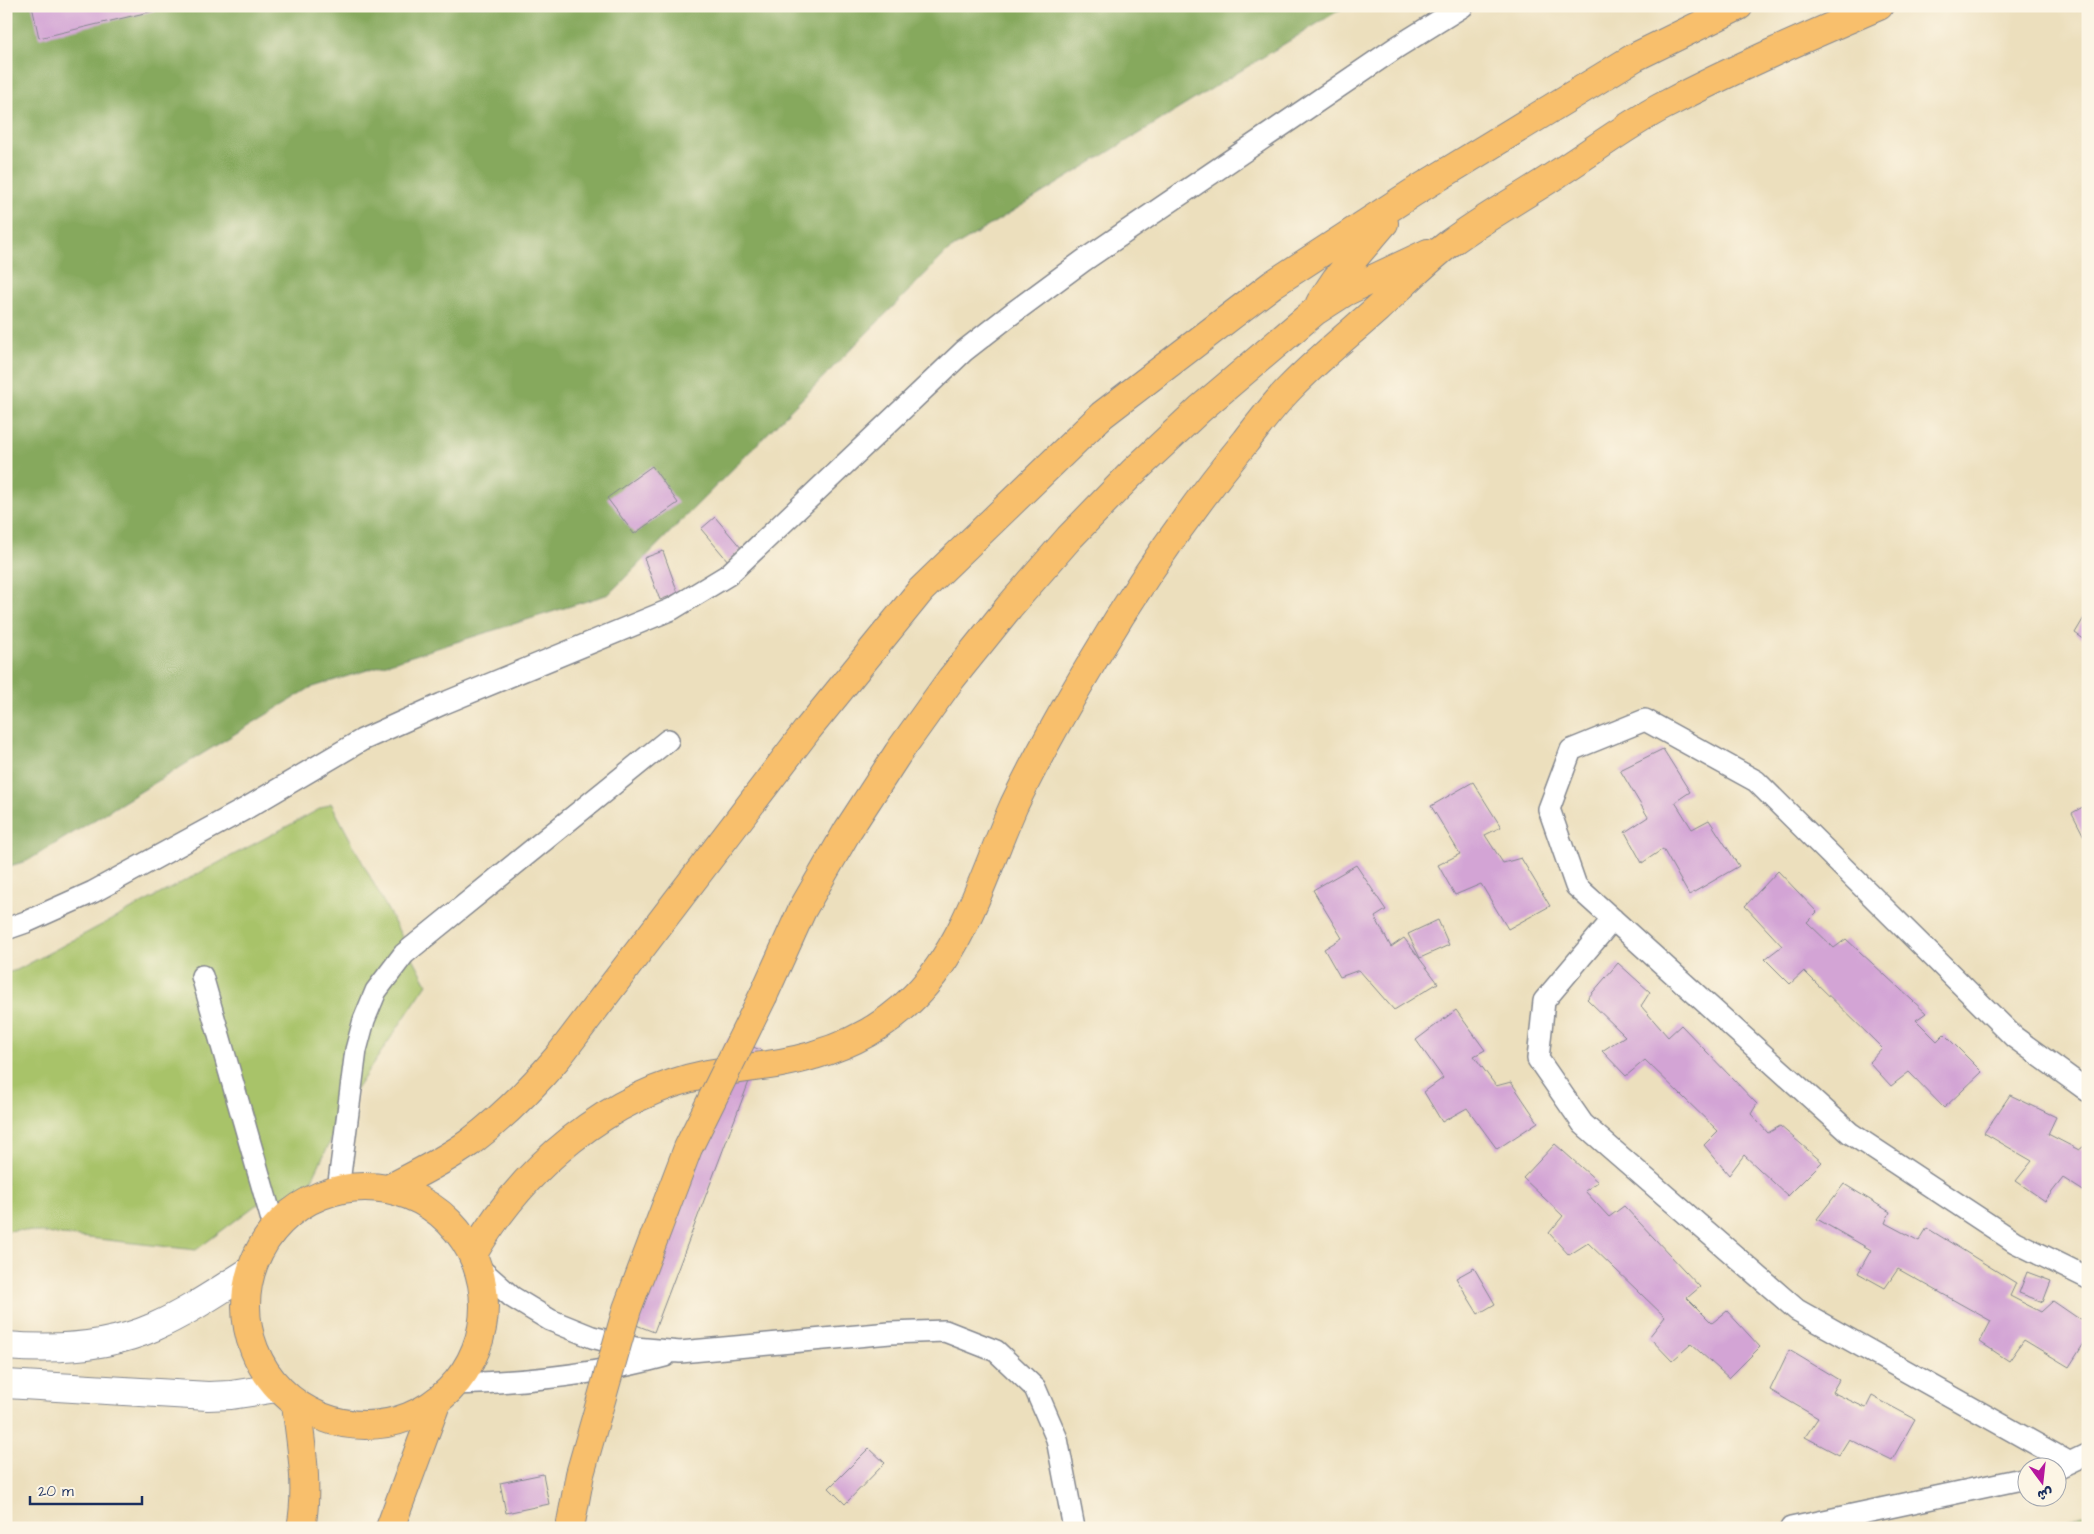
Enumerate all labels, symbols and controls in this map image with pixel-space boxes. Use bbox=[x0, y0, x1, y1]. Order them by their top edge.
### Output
north arrow bbox=[2016, 1456, 2066, 1506]
scale bar bbox=[30, 1474, 142, 1506]
text: 20 m bbox=[38, 1481, 74, 1502]
text: ش bbox=[2035, 1482, 2055, 1505]

